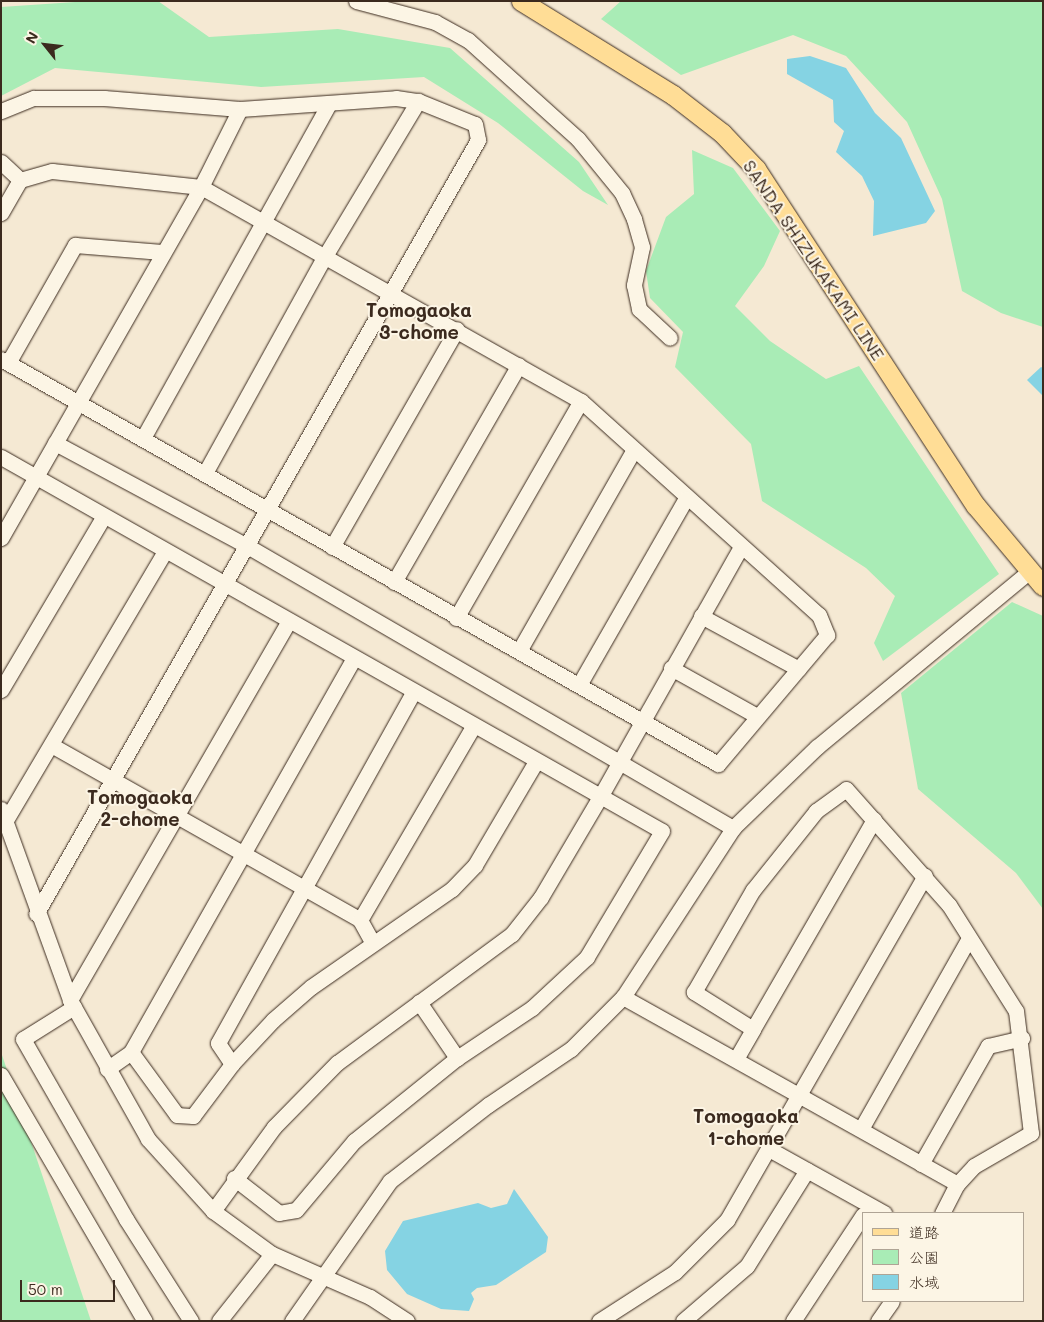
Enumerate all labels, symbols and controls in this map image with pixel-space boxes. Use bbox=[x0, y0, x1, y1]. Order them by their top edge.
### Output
north arrow bbox=[20, 20, 70, 70]
text: N bbox=[21, 28, 42, 47]
street label: SANDA SHIZUKAKAMI LINE bbox=[739, 156, 889, 364]
district label: Tomogaoka 3-chome bbox=[366, 299, 472, 343]
district label: Tomogaoka 2-chome bbox=[87, 786, 193, 830]
district label: Tomogaoka 1-chome bbox=[693, 1105, 799, 1149]
legend bbox=[862, 1212, 1024, 1302]
text: 道路 bbox=[909, 1222, 939, 1242]
text: 公園 bbox=[909, 1247, 939, 1267]
scale bar bbox=[22, 1270, 118, 1302]
text: 水域 bbox=[909, 1272, 939, 1292]
text: 50 m bbox=[28, 1279, 63, 1299]

